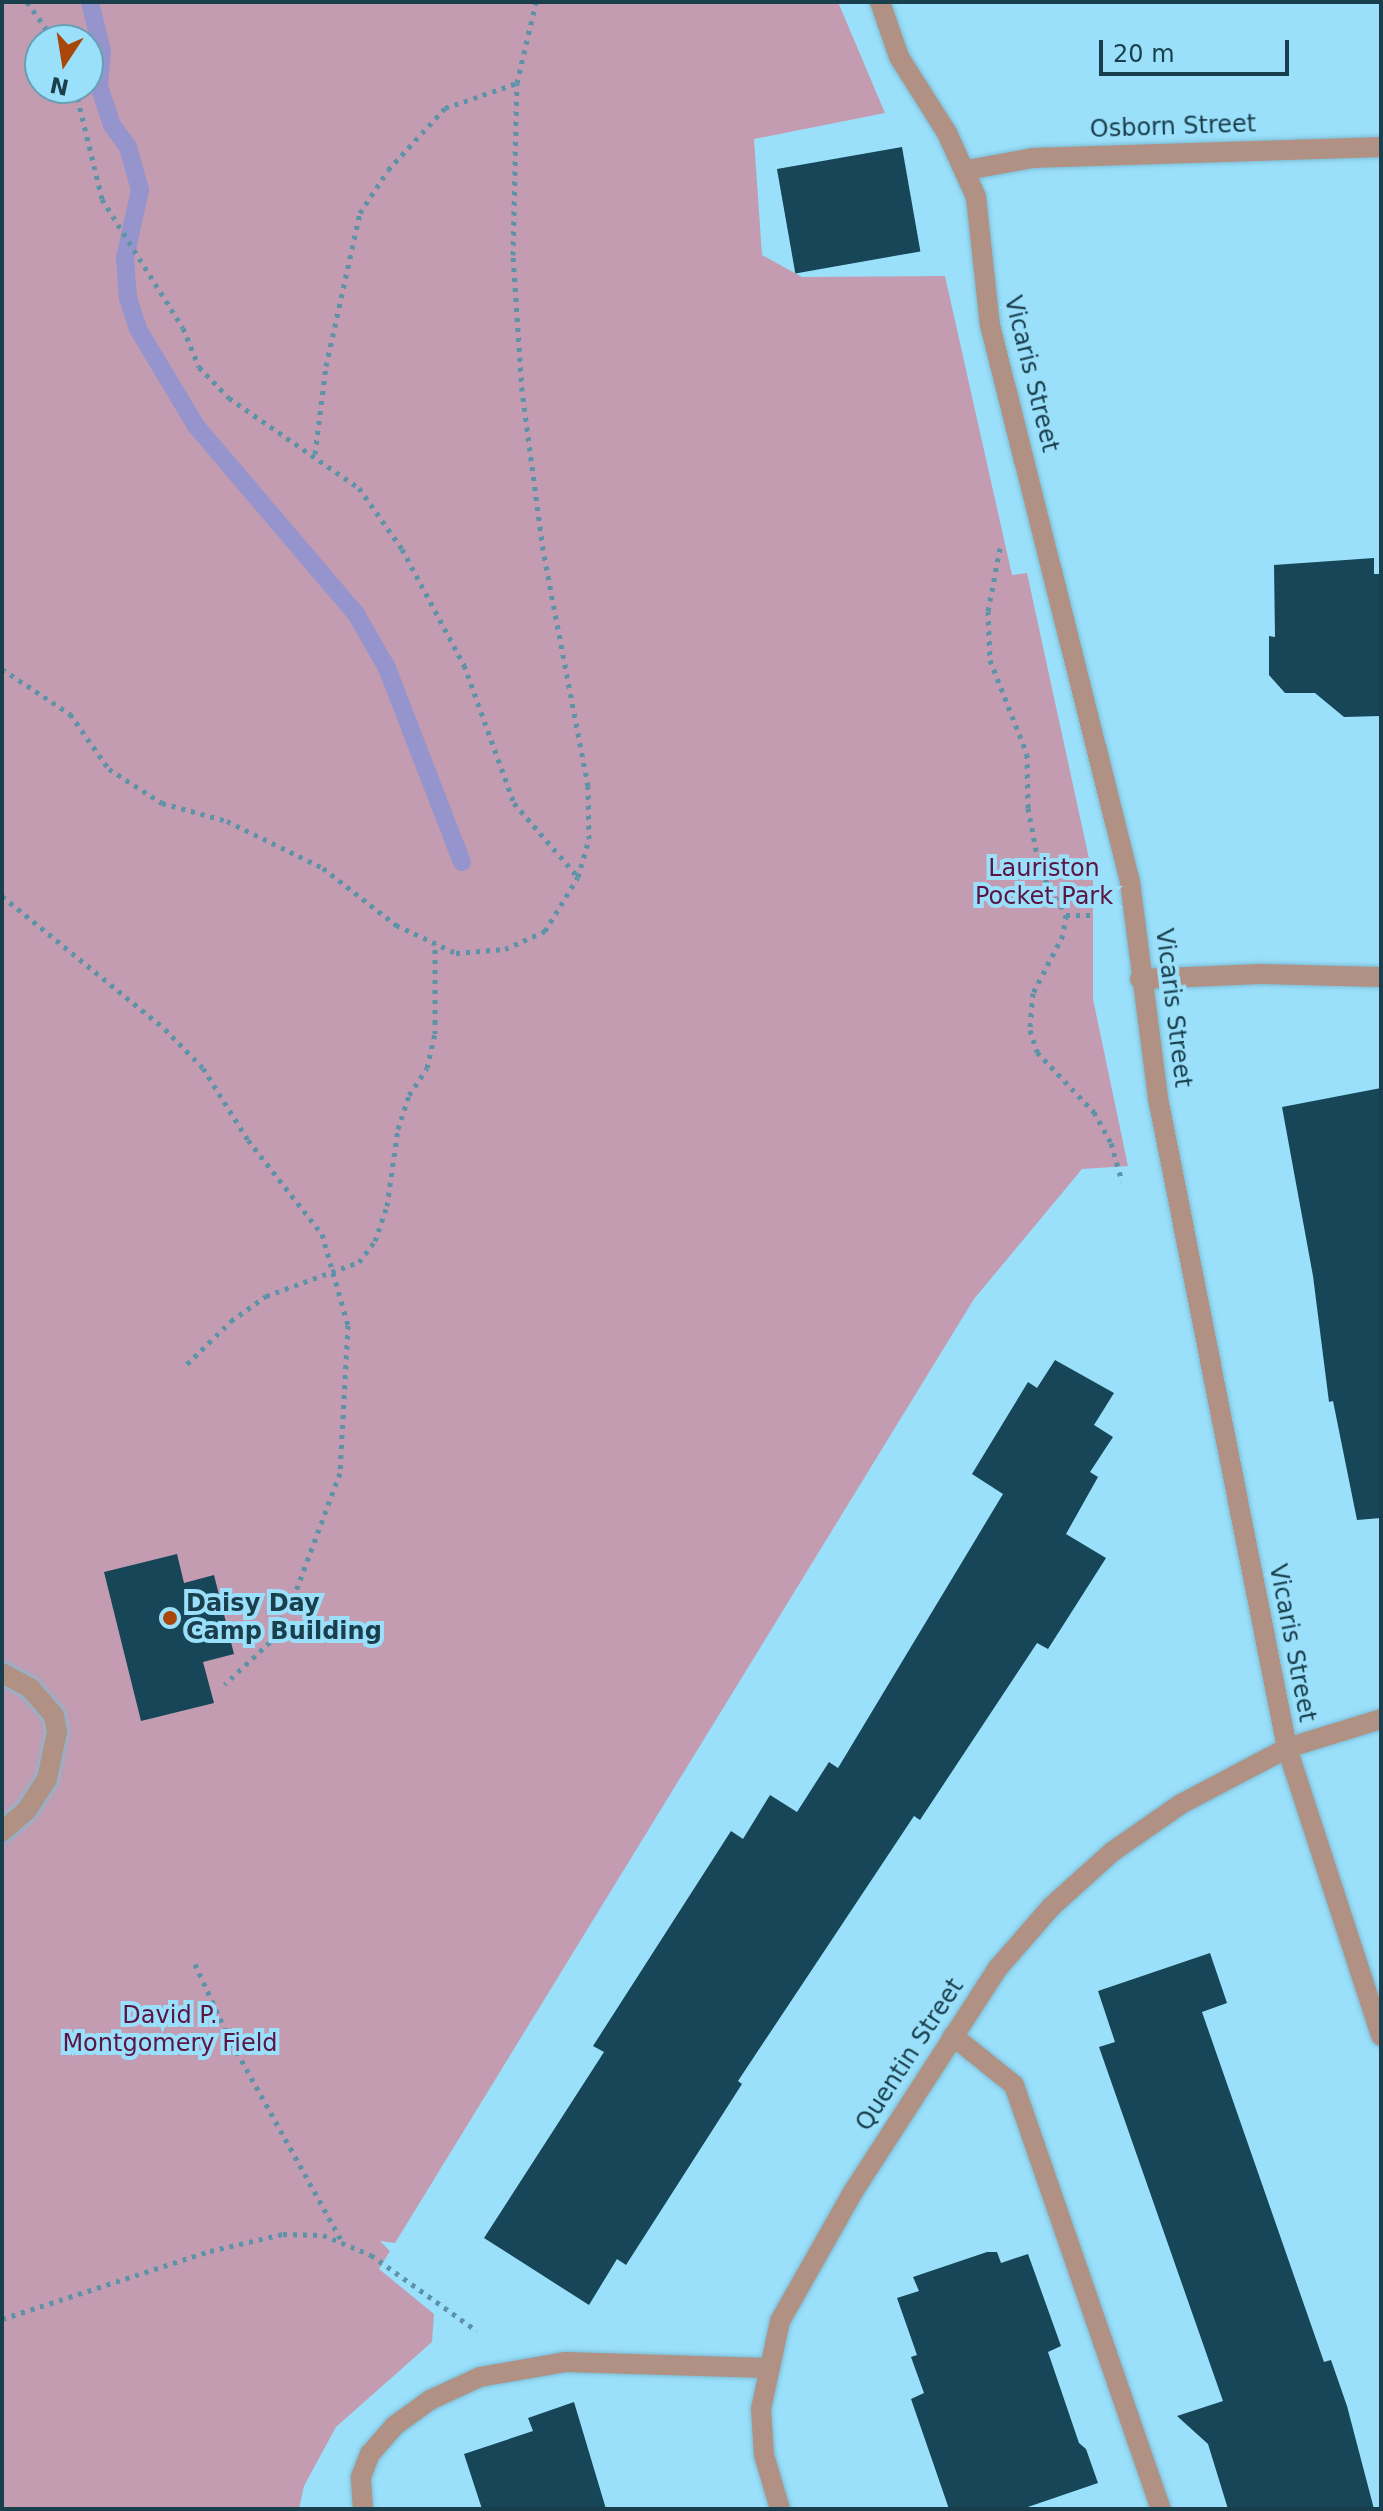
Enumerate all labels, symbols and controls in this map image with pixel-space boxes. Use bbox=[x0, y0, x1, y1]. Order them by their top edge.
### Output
north arrow bbox=[24, 24, 104, 104]
scale bar bbox=[1103, 24, 1293, 74]
text: 20 m bbox=[1113, 40, 1175, 68]
text: N bbox=[48, 72, 71, 100]
street label: Osborn Street bbox=[1089, 110, 1257, 144]
street label: Vicaris Street bbox=[998, 293, 1064, 455]
park label: Lauriston Pocket Park bbox=[975, 855, 1113, 911]
street label: Vicaris Street bbox=[1149, 927, 1197, 1089]
street label: Vicaris Street bbox=[1263, 1562, 1321, 1724]
place label: Daisy Day Camp Building bbox=[186, 1590, 382, 1646]
marker: Daisy Day Camp Building bbox=[161, 1609, 179, 1627]
street label: Quentin Street bbox=[850, 1973, 970, 2137]
park label: David P. Montgomery Field bbox=[62, 2002, 278, 2058]

